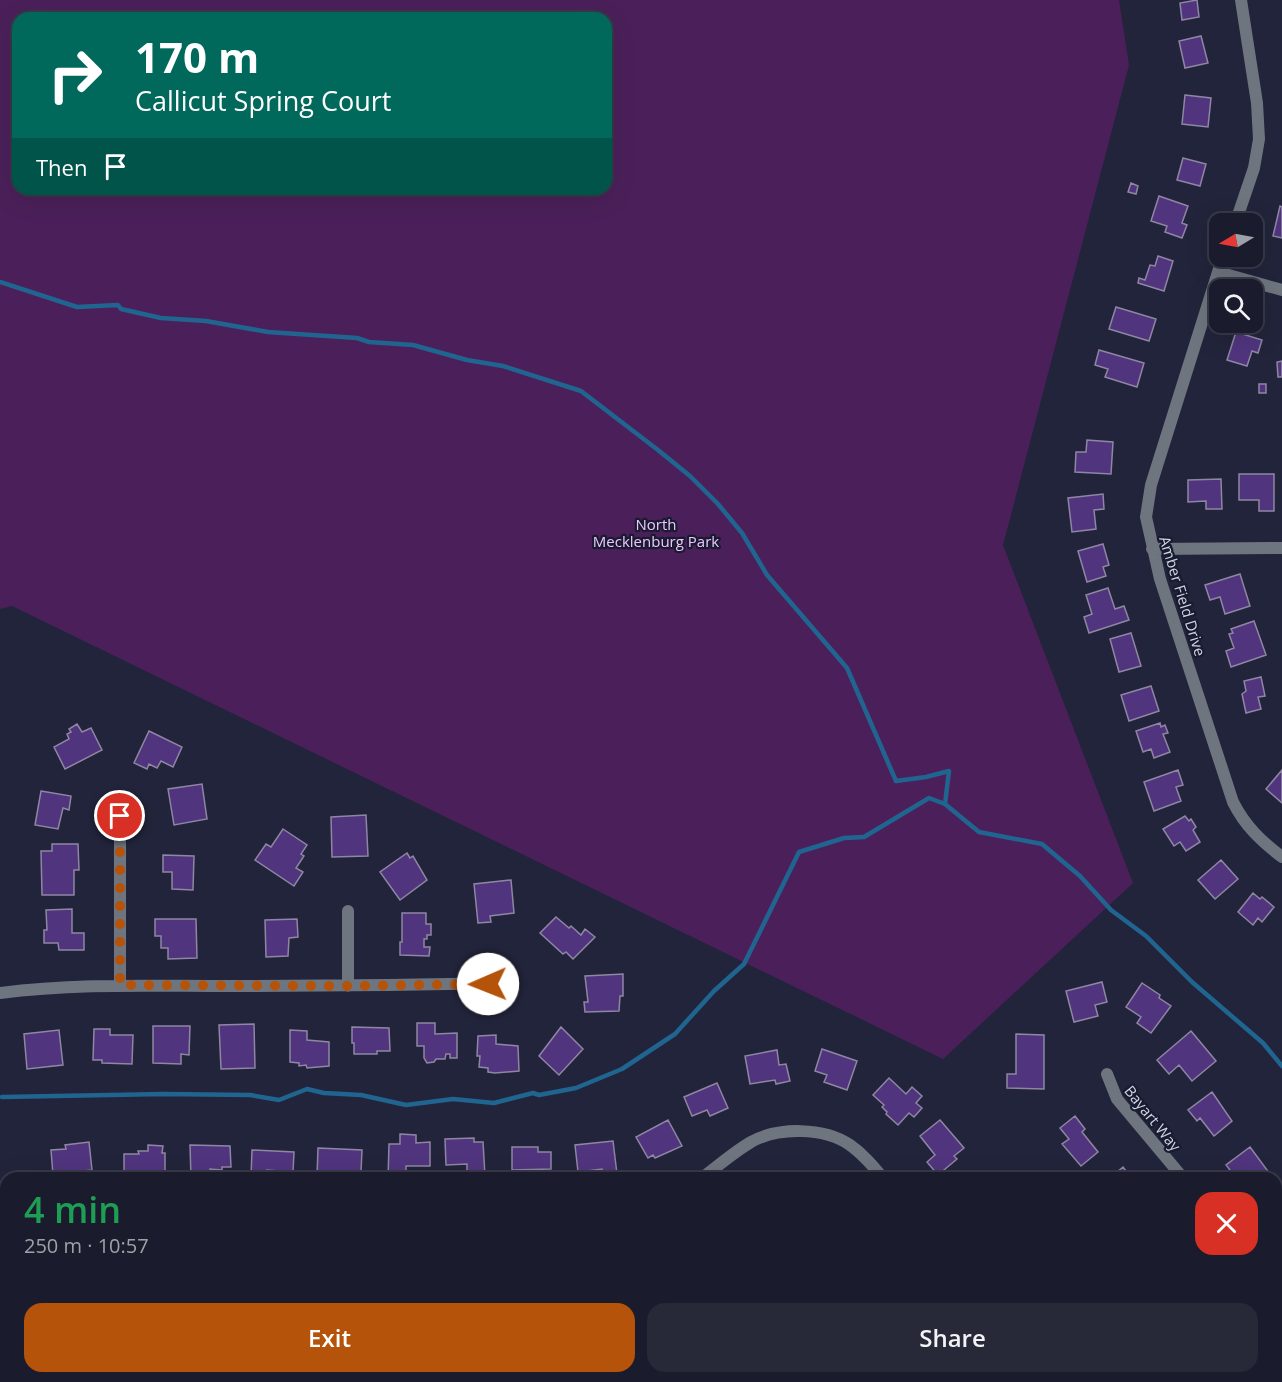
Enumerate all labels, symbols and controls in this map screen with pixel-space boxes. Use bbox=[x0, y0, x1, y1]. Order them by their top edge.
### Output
text: 170 m bbox=[135, 28, 259, 85]
icon: right bbox=[36, 36, 114, 114]
text: Callicut Spring Court bbox=[135, 82, 391, 119]
icon: arrive bbox=[99, 150, 132, 183]
text: Then bbox=[36, 152, 87, 182]
north arrow bbox=[1209, 213, 1263, 267]
map controls bbox=[1209, 213, 1263, 333]
button: search bbox=[1209, 279, 1263, 333]
park label: North Mecklenburg Park bbox=[593, 514, 719, 551]
street label: Amber Field Drive bbox=[1155, 534, 1211, 658]
pin bbox=[94, 790, 145, 841]
icon: arrive bbox=[103, 799, 136, 832]
position arrow bbox=[456, 952, 520, 1016]
street label: Bayart Way bbox=[1120, 1081, 1186, 1155]
text: 4 min bbox=[24, 1185, 121, 1234]
button: close bbox=[1195, 1192, 1258, 1255]
text: 250 m · 10:57 bbox=[24, 1232, 149, 1259]
button: Exit bbox=[24, 1303, 635, 1372]
button: Share bbox=[647, 1303, 1258, 1372]

